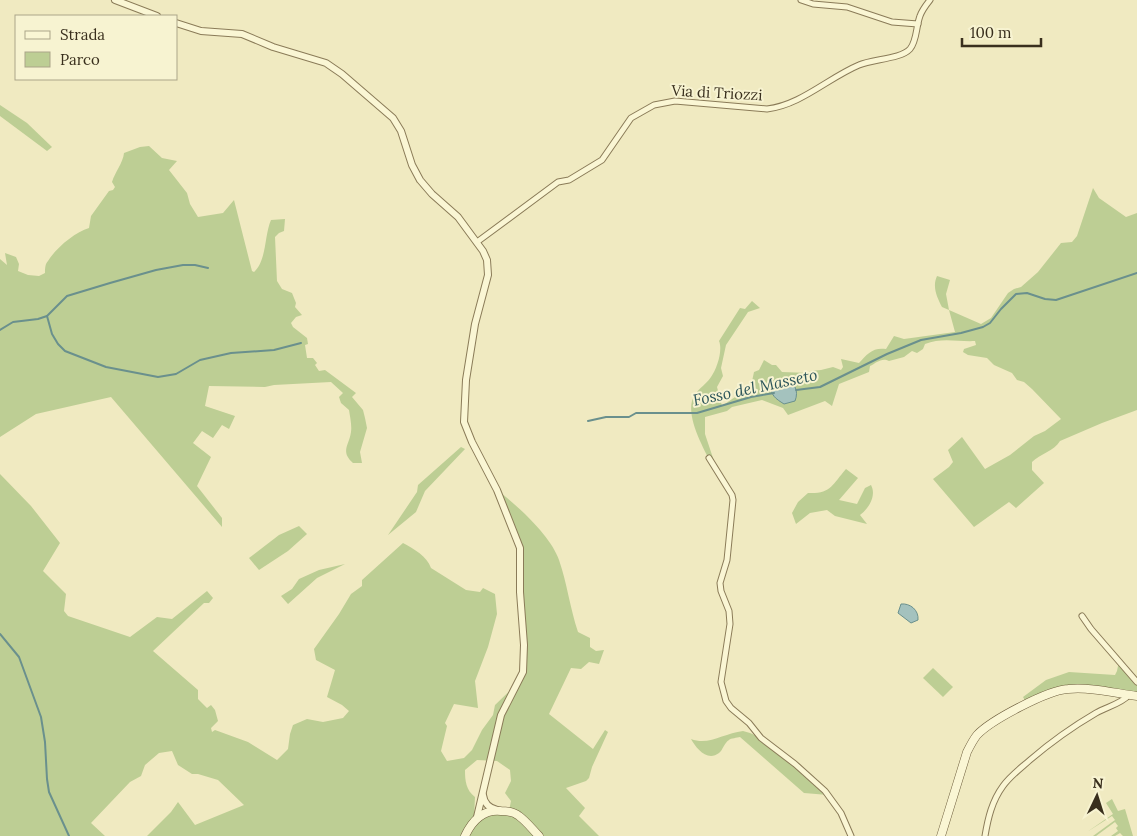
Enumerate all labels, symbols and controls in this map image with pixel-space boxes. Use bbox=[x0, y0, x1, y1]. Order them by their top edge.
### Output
legend bbox=[15, 15, 178, 80]
scale bar bbox=[962, 15, 1041, 47]
text: 100 m bbox=[970, 23, 1011, 42]
text: Strada bbox=[60, 25, 105, 44]
text: Parco bbox=[60, 50, 100, 69]
street label: Via di Triozzi bbox=[670, 81, 763, 104]
water label: Fosso del Masseto bbox=[691, 364, 819, 410]
north arrow bbox=[1072, 771, 1122, 821]
text: N bbox=[1092, 774, 1104, 792]

